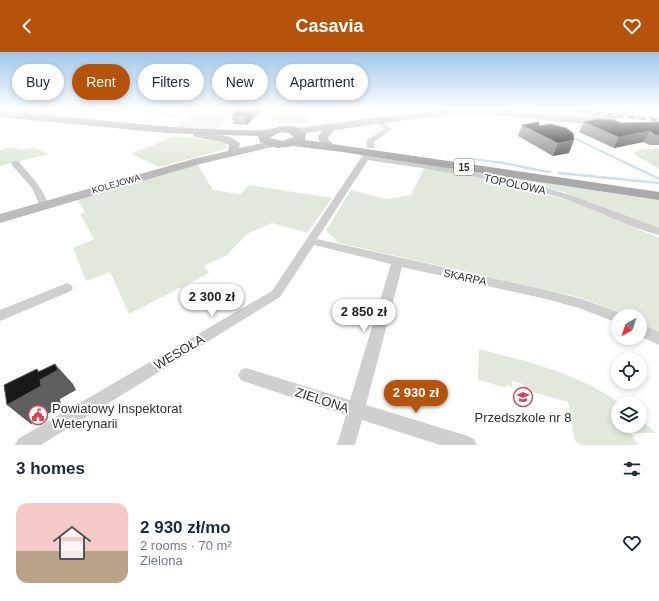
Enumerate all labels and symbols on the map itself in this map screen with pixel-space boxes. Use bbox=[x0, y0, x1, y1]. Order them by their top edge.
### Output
road number: 15 bbox=[454, 159, 474, 175]
street label: KOLEJOWA bbox=[91, 172, 141, 196]
street label: TOPOLOWA bbox=[483, 172, 548, 197]
street label: SKARPA bbox=[442, 267, 488, 288]
pin: 2 300 zł bbox=[171, 284, 253, 318]
pin: 2 850 zł bbox=[323, 299, 405, 333]
north arrow bbox=[611, 309, 647, 345]
street label: WESOŁA bbox=[151, 331, 207, 373]
pin: 2 930 zł bbox=[375, 380, 457, 414]
street label: ZIELONA bbox=[293, 384, 351, 416]
school or university icon: Przedszkole nr 8 bbox=[512, 386, 534, 408]
place label: Powiatowy Inspektorat Weterynarii bbox=[52, 401, 182, 431]
public building icon: Powiatowy Inspektorat Weterynarii bbox=[27, 404, 49, 426]
place label: Przedszkole nr 8 bbox=[475, 410, 571, 425]

